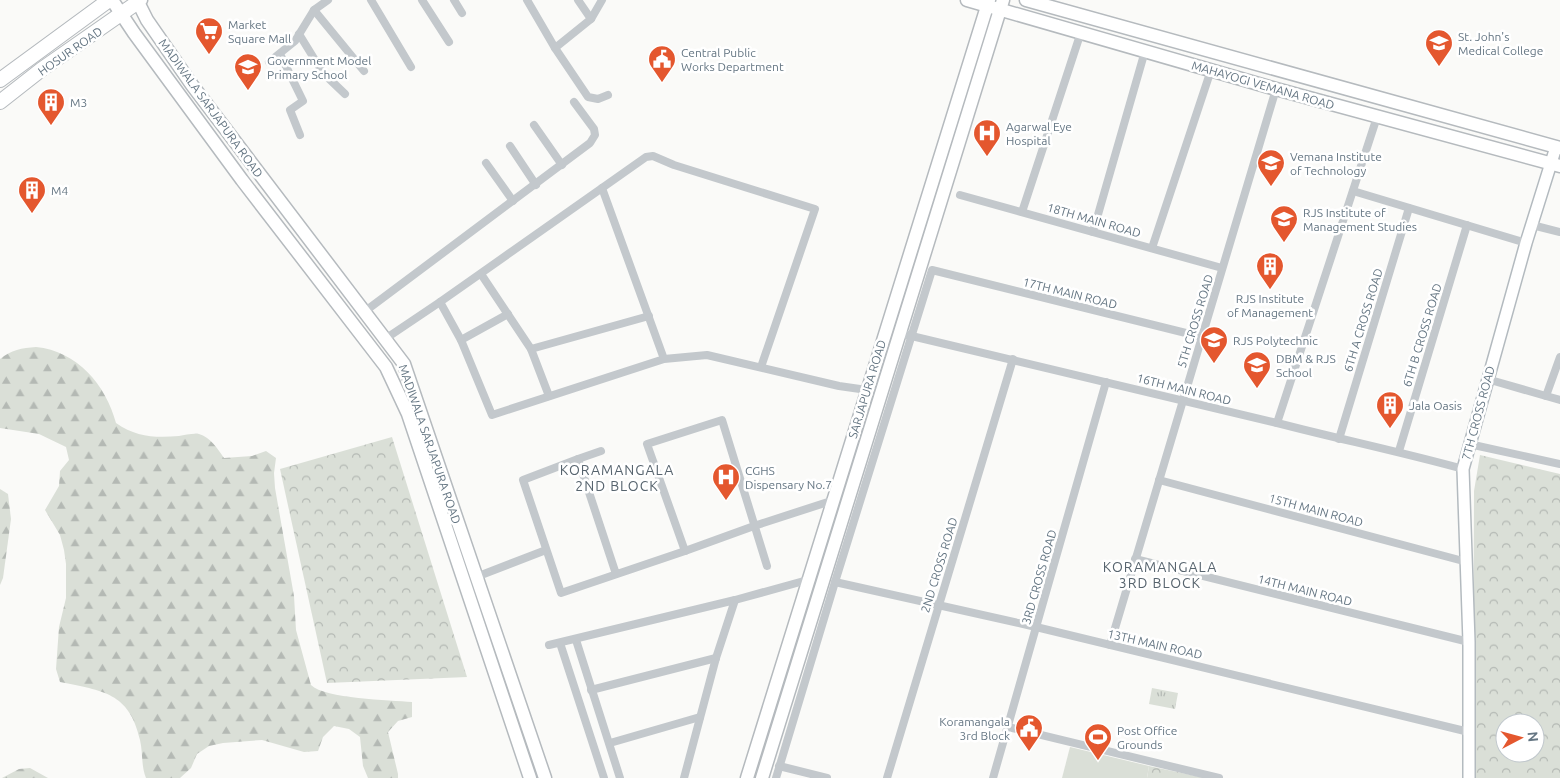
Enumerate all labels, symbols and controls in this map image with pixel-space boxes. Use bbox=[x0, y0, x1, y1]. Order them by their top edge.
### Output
supermarket icon: Market Square Mall bbox=[194, 16, 224, 55]
place label: Market Square Mall bbox=[228, 18, 291, 45]
street label: HOSUR ROAD bbox=[35, 24, 105, 78]
school or university icon: St. John's Medical College bbox=[1424, 28, 1454, 67]
place label: St. John's Medical College bbox=[1458, 30, 1543, 57]
street label: MADIWALA SARJAPURA ROAD bbox=[156, 36, 266, 180]
public building icon: Central Public Works Department bbox=[647, 44, 677, 83]
place label: Central Public Works Department bbox=[681, 46, 784, 73]
school or university icon: Government Model Primary School bbox=[233, 52, 263, 91]
place label: Government Model Primary School bbox=[267, 54, 371, 81]
street label: MAHAYOGI VEMANA ROAD bbox=[1190, 58, 1336, 112]
building icon: M3 bbox=[36, 87, 66, 126]
place label: M3 bbox=[70, 96, 87, 109]
hospital icon: Agarwal Eye Hospital bbox=[972, 118, 1002, 157]
place label: Agarwal Eye Hospital bbox=[1006, 120, 1072, 147]
school or university icon: Vemana Institute of Technology bbox=[1256, 148, 1286, 187]
place label: Vemana Institute of Technology bbox=[1290, 150, 1382, 177]
building icon: M4 bbox=[17, 175, 47, 214]
place label: M4 bbox=[51, 184, 68, 197]
street label: 18TH MAIN ROAD bbox=[1046, 200, 1142, 240]
school or university icon: RJS Institute of Management Studies bbox=[1269, 204, 1299, 243]
place label: RJS Institute of Management Studies bbox=[1303, 206, 1417, 233]
building icon: RJS Institute of Management bbox=[1255, 251, 1285, 290]
street label: 6TH A CROSS ROAD bbox=[1341, 267, 1385, 373]
street label: 5TH CROSS ROAD bbox=[1175, 273, 1215, 369]
street label: 17TH MAIN ROAD bbox=[1021, 275, 1119, 311]
street label: 6TH B CROSS ROAD bbox=[1400, 282, 1444, 388]
place label: RJS Institute of Management bbox=[1227, 292, 1313, 319]
school or university icon: RJS Polytechnic bbox=[1199, 325, 1229, 364]
place label: RJS Polytechnic bbox=[1233, 334, 1318, 347]
street label: SARJAPURA ROAD bbox=[846, 338, 888, 440]
school or university icon: DBM & RJS School bbox=[1242, 350, 1272, 389]
place label: DBM & RJS School bbox=[1276, 352, 1336, 379]
street label: MADIWALA SARJAPURA ROAD bbox=[397, 363, 463, 525]
street label: 7TH CROSS ROAD bbox=[1459, 365, 1497, 461]
street label: 16TH MAIN ROAD bbox=[1135, 371, 1233, 407]
building icon: Jala Oasis bbox=[1375, 390, 1405, 429]
place label: Jala Oasis bbox=[1409, 399, 1462, 412]
district label: KORAMANGALA 2ND BLOCK bbox=[560, 462, 674, 494]
hospital icon: CGHS Dispensary No.7 bbox=[711, 462, 741, 501]
place label: CGHS Dispensary No.7 bbox=[745, 464, 832, 491]
street label: 15TH MAIN ROAD bbox=[1268, 491, 1364, 529]
street label: 2ND CROSS ROAD bbox=[918, 516, 960, 614]
street label: 3RD CROSS ROAD bbox=[1019, 528, 1059, 626]
district label: KORAMANGALA 3RD BLOCK bbox=[1103, 559, 1217, 591]
street label: 14TH MAIN ROAD bbox=[1256, 572, 1354, 608]
street label: 13TH MAIN ROAD bbox=[1106, 627, 1204, 661]
public building icon: Koramangala 3rd Block bbox=[1014, 713, 1044, 752]
north arrow bbox=[1495, 713, 1545, 763]
place label: Koramangala 3rd Block bbox=[939, 715, 1010, 742]
sports icon: Post Office Grounds bbox=[1083, 722, 1113, 761]
place label: Post Office Grounds bbox=[1117, 724, 1177, 751]
text: N bbox=[1524, 731, 1541, 743]

